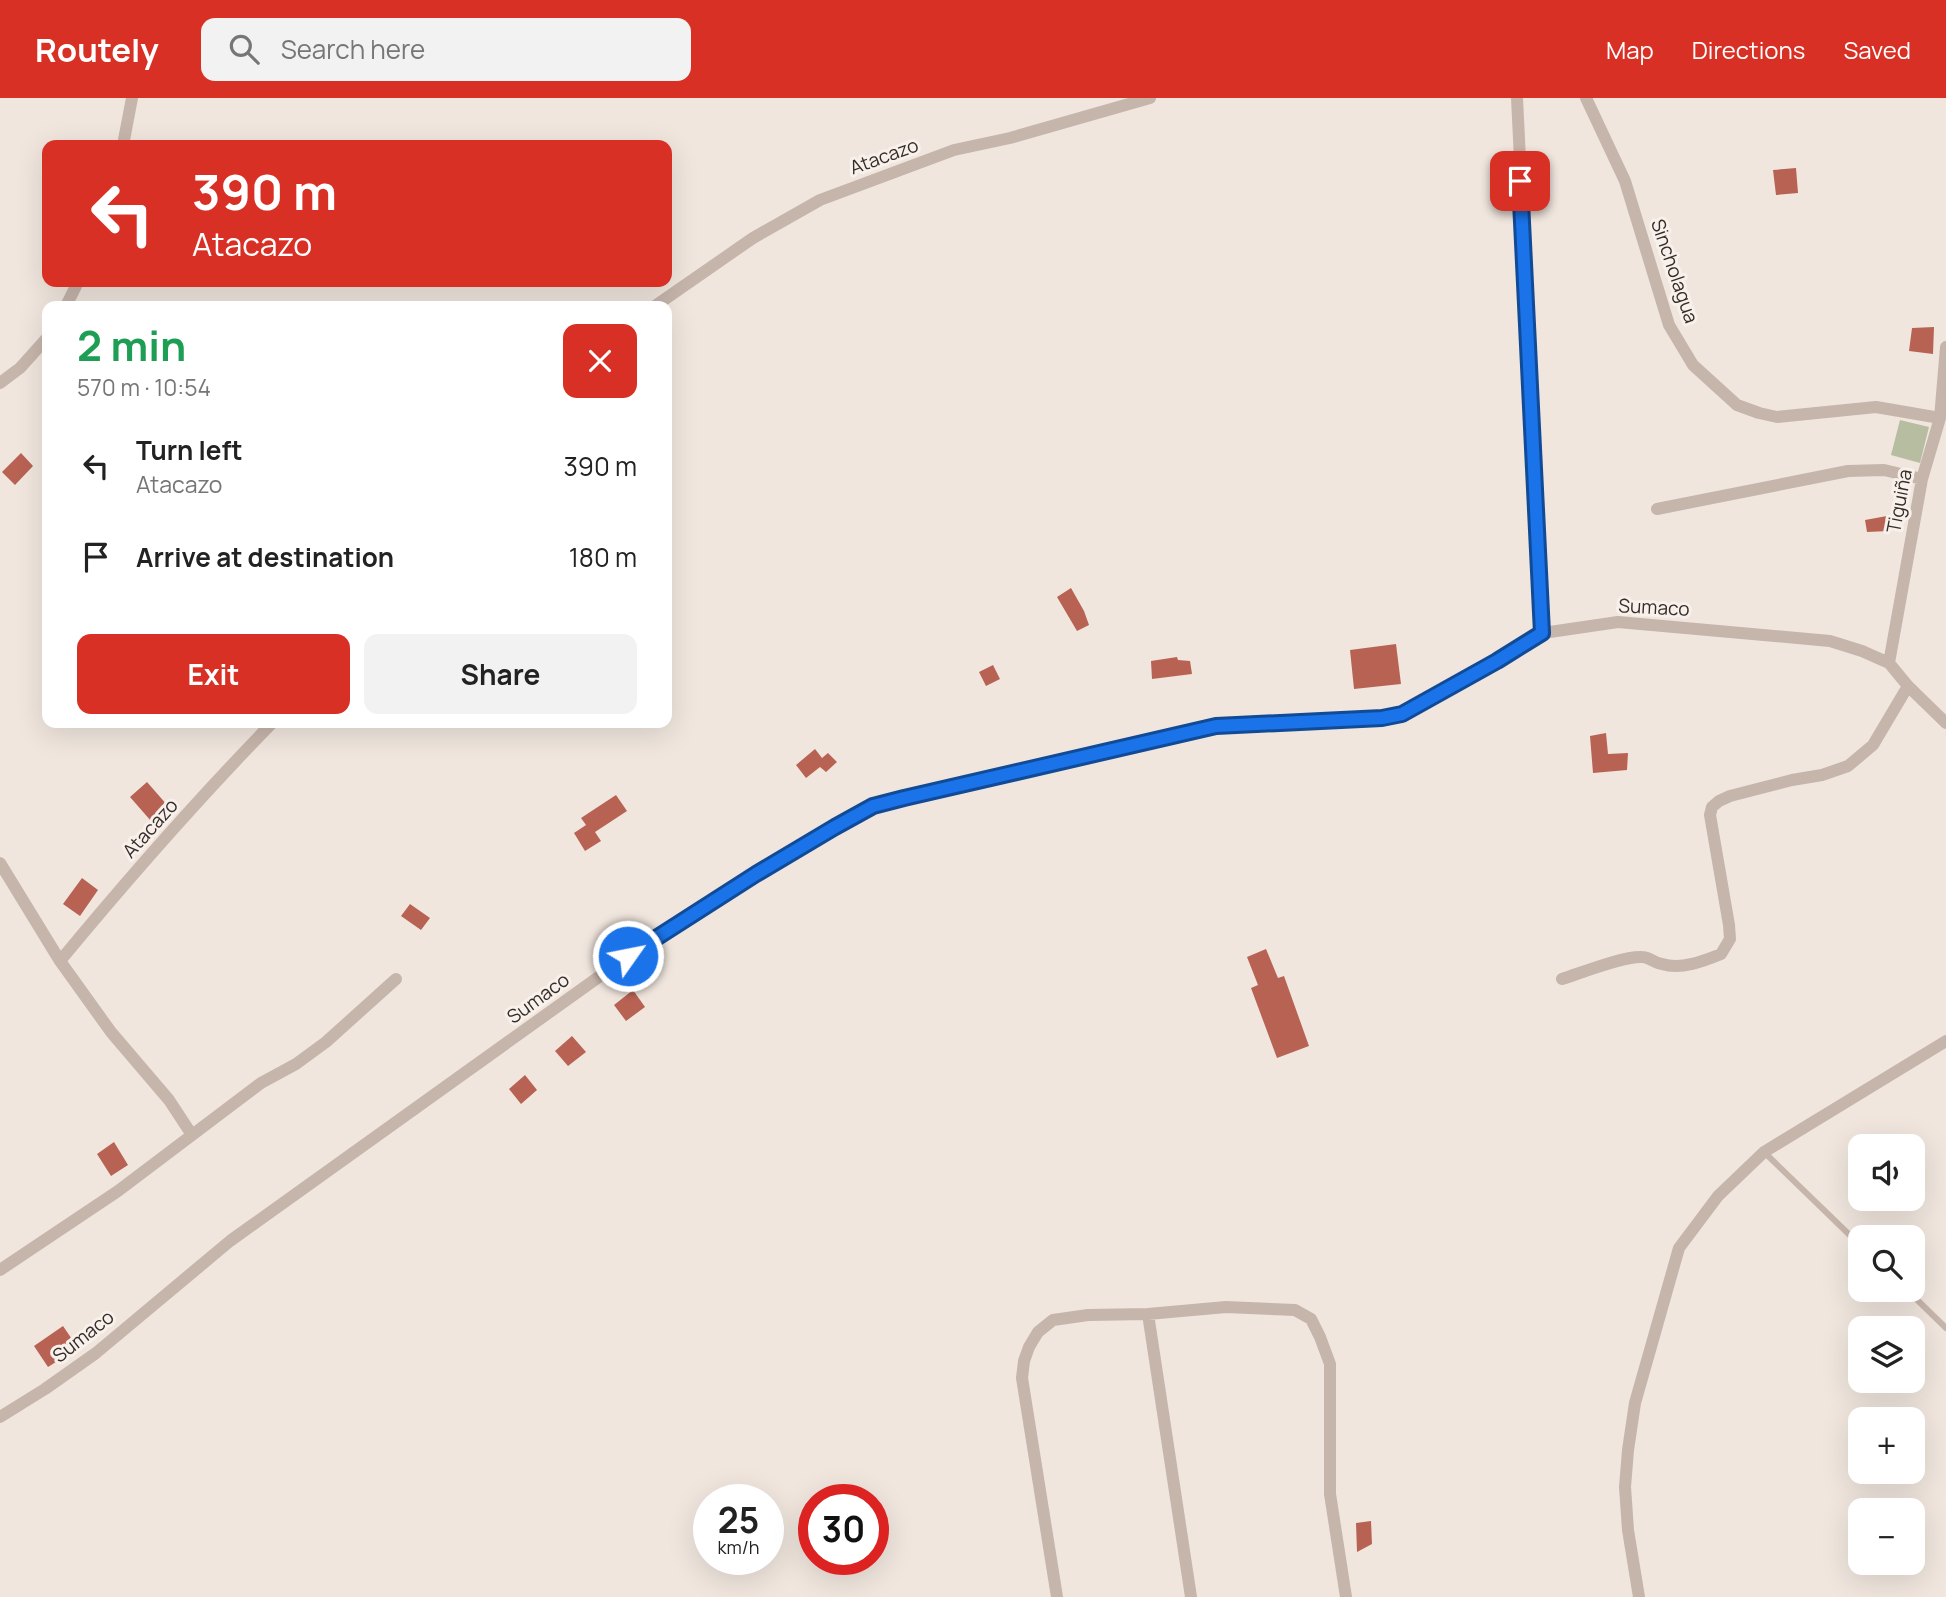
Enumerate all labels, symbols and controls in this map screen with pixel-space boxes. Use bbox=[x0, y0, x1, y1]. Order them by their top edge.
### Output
search box bbox=[201, 18, 691, 81]
text: Routely bbox=[35, 27, 159, 72]
icon: search bbox=[225, 30, 263, 68]
text: Search here bbox=[281, 31, 425, 67]
text: Map bbox=[1606, 33, 1654, 66]
text: Directions bbox=[1692, 33, 1805, 66]
text: Saved bbox=[1843, 33, 1911, 66]
street label: Atacazo bbox=[846, 132, 922, 180]
pin bbox=[1490, 151, 1550, 211]
text: 390 m bbox=[192, 158, 337, 225]
icon: arrive bbox=[1501, 162, 1539, 200]
icon: left bbox=[77, 168, 168, 259]
street label: Sincholagua bbox=[1645, 215, 1705, 327]
text: Atacazo bbox=[192, 222, 312, 266]
text: 2 min bbox=[77, 316, 186, 374]
button: close bbox=[563, 324, 637, 398]
text: 570 m · 10:54 bbox=[77, 371, 211, 403]
text: Turn left bbox=[136, 432, 243, 468]
icon: left bbox=[77, 447, 115, 485]
text: 390 m bbox=[563, 448, 637, 484]
street label: Tiguiña bbox=[1880, 467, 1918, 535]
text: Atacazo bbox=[136, 468, 222, 500]
icon: arrive bbox=[77, 538, 115, 576]
text: Arrive at destination bbox=[136, 539, 394, 575]
text: 180 m bbox=[569, 539, 637, 575]
street label: Sumaco bbox=[1618, 592, 1690, 622]
button: Exit bbox=[77, 634, 350, 714]
button: Share bbox=[364, 634, 637, 714]
street label: Atacazo bbox=[116, 793, 184, 863]
position arrow bbox=[591, 919, 665, 993]
street label: Sumaco bbox=[502, 967, 574, 1029]
map controls bbox=[1848, 1134, 1925, 1575]
button: sound bbox=[1848, 1134, 1925, 1211]
button: search bbox=[1848, 1225, 1925, 1302]
street label: Sumaco bbox=[47, 1304, 119, 1368]
button: layers bbox=[1848, 1316, 1925, 1393]
button: + bbox=[1848, 1407, 1925, 1484]
speed limit sign: 30 bbox=[798, 1484, 889, 1575]
text: 25 bbox=[718, 1496, 759, 1544]
button: − bbox=[1848, 1498, 1925, 1575]
text: km/h bbox=[718, 1535, 759, 1559]

